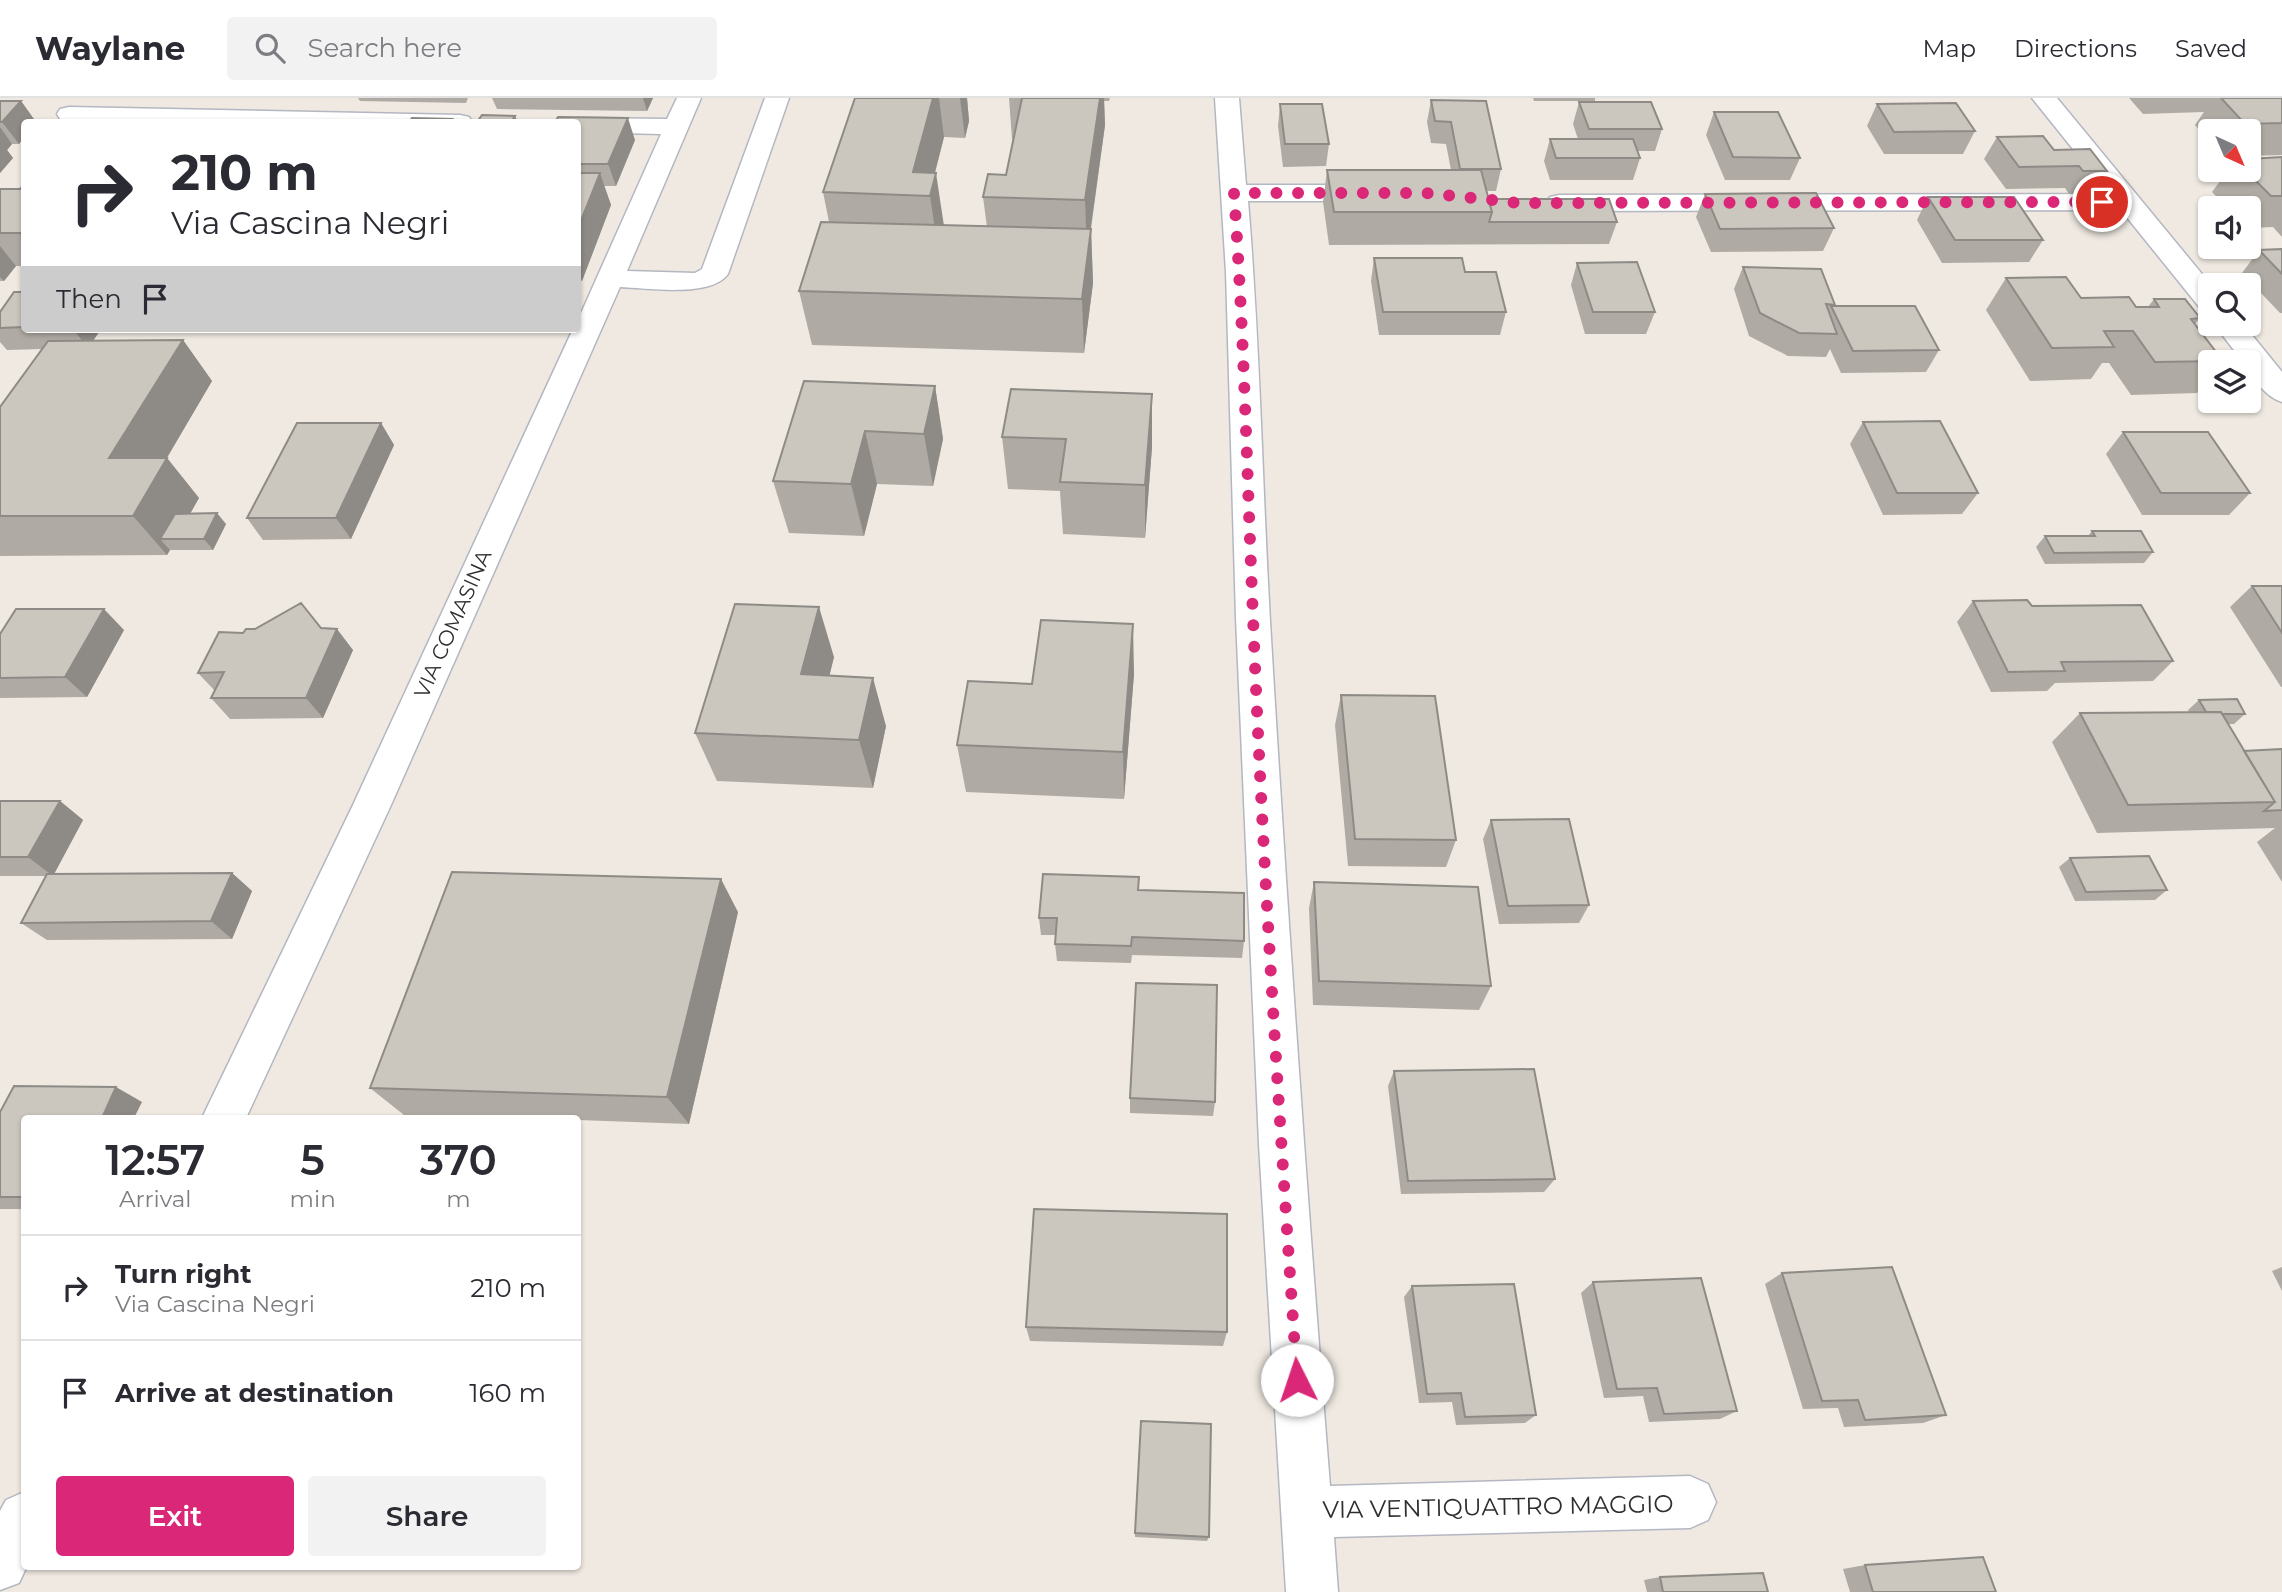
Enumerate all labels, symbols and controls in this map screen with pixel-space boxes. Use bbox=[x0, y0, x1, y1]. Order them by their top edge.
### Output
search box bbox=[227, 17, 717, 80]
text: Waylane bbox=[35, 28, 185, 68]
icon: search bbox=[251, 29, 289, 67]
text: Search here bbox=[307, 32, 462, 64]
text: Map bbox=[1923, 34, 1976, 63]
text: Directions bbox=[2014, 34, 2137, 63]
text: Saved bbox=[2175, 34, 2247, 63]
north arrow bbox=[2198, 119, 2261, 182]
map controls bbox=[2198, 119, 2261, 413]
text: 210 m bbox=[171, 143, 318, 202]
icon: right bbox=[56, 147, 147, 238]
pin bbox=[2072, 172, 2132, 232]
icon: arrive bbox=[2083, 183, 2121, 221]
button: sound bbox=[2198, 196, 2261, 259]
text: Via Cascina Negri bbox=[171, 203, 449, 242]
button: search bbox=[2198, 273, 2261, 336]
icon: arrive bbox=[136, 280, 174, 318]
text: Then bbox=[56, 283, 122, 315]
button: layers bbox=[2198, 350, 2261, 413]
street label: VIA COMASINA bbox=[409, 545, 497, 702]
text: 12:57 bbox=[105, 1134, 205, 1186]
text: 5 bbox=[300, 1134, 325, 1186]
text: 370 bbox=[420, 1134, 497, 1186]
text: Arrival bbox=[119, 1185, 192, 1213]
text: min bbox=[290, 1185, 336, 1213]
text: m bbox=[446, 1185, 471, 1213]
text: Turn right bbox=[115, 1258, 251, 1290]
icon: right bbox=[56, 1269, 94, 1307]
text: 210 m bbox=[470, 1272, 546, 1304]
text: Via Cascina Negri bbox=[115, 1290, 315, 1318]
position arrow bbox=[1260, 1343, 1334, 1417]
icon: arrive bbox=[56, 1374, 94, 1412]
text: Arrive at destination bbox=[115, 1377, 394, 1409]
text: 160 m bbox=[469, 1377, 546, 1409]
button: Exit bbox=[56, 1476, 294, 1556]
button: Share bbox=[308, 1476, 546, 1556]
street label: VIA VENTIQUATTRO MAGGIO bbox=[1322, 1489, 1674, 1524]

